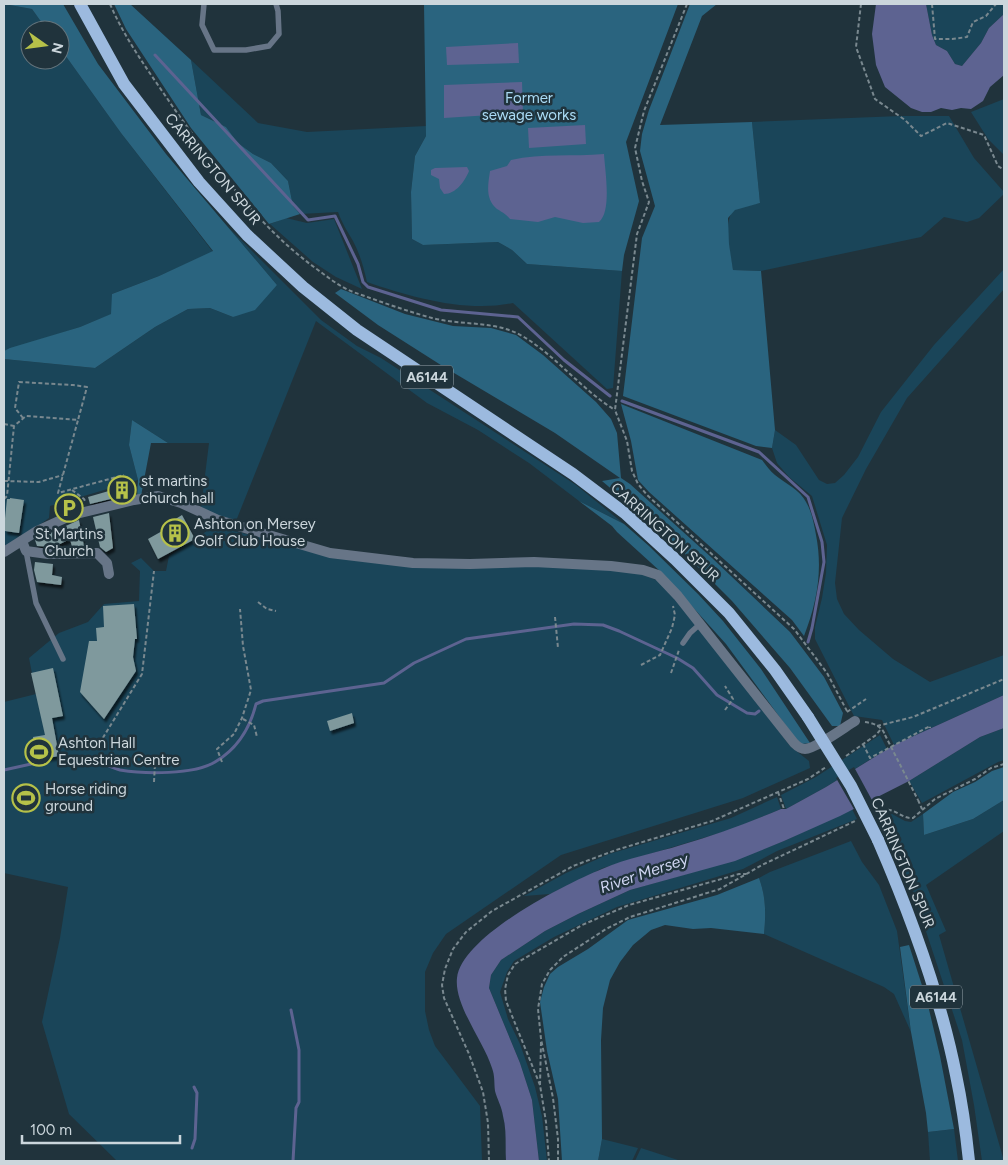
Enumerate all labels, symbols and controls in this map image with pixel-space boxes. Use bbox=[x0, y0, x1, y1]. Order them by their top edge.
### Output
north arrow bbox=[20, 20, 70, 70]
text: N bbox=[48, 41, 67, 55]
park label: Former sewage works bbox=[482, 89, 576, 124]
street label: CARRINGTON SPUR bbox=[161, 110, 265, 228]
road number: A6144 bbox=[401, 366, 453, 388]
place label: st martins church hall bbox=[141, 472, 214, 507]
building icon: st martins church hall bbox=[107, 475, 137, 505]
street label: CARRINGTON SPUR bbox=[607, 478, 723, 586]
parking icon: St Martins Church bbox=[54, 493, 84, 523]
place label: Ashton on Mersey Golf Club House bbox=[194, 515, 316, 550]
building icon: Ashton on Mersey Golf Club House bbox=[160, 518, 190, 548]
place label: St Martins Church bbox=[35, 525, 103, 560]
place label: Ashton Hall Equestrian Centre bbox=[58, 734, 179, 769]
sports icon: Ashton Hall Equestrian Centre bbox=[24, 737, 54, 767]
place label: Horse riding ground bbox=[45, 780, 127, 815]
sports icon: Horse riding ground bbox=[11, 783, 41, 813]
street label: CARRINGTON SPUR bbox=[867, 795, 939, 931]
water label: River Mersey bbox=[597, 849, 691, 897]
road number: A6144 bbox=[910, 986, 962, 1009]
scale bar bbox=[22, 1112, 180, 1144]
text: 100 m bbox=[30, 1121, 72, 1139]

